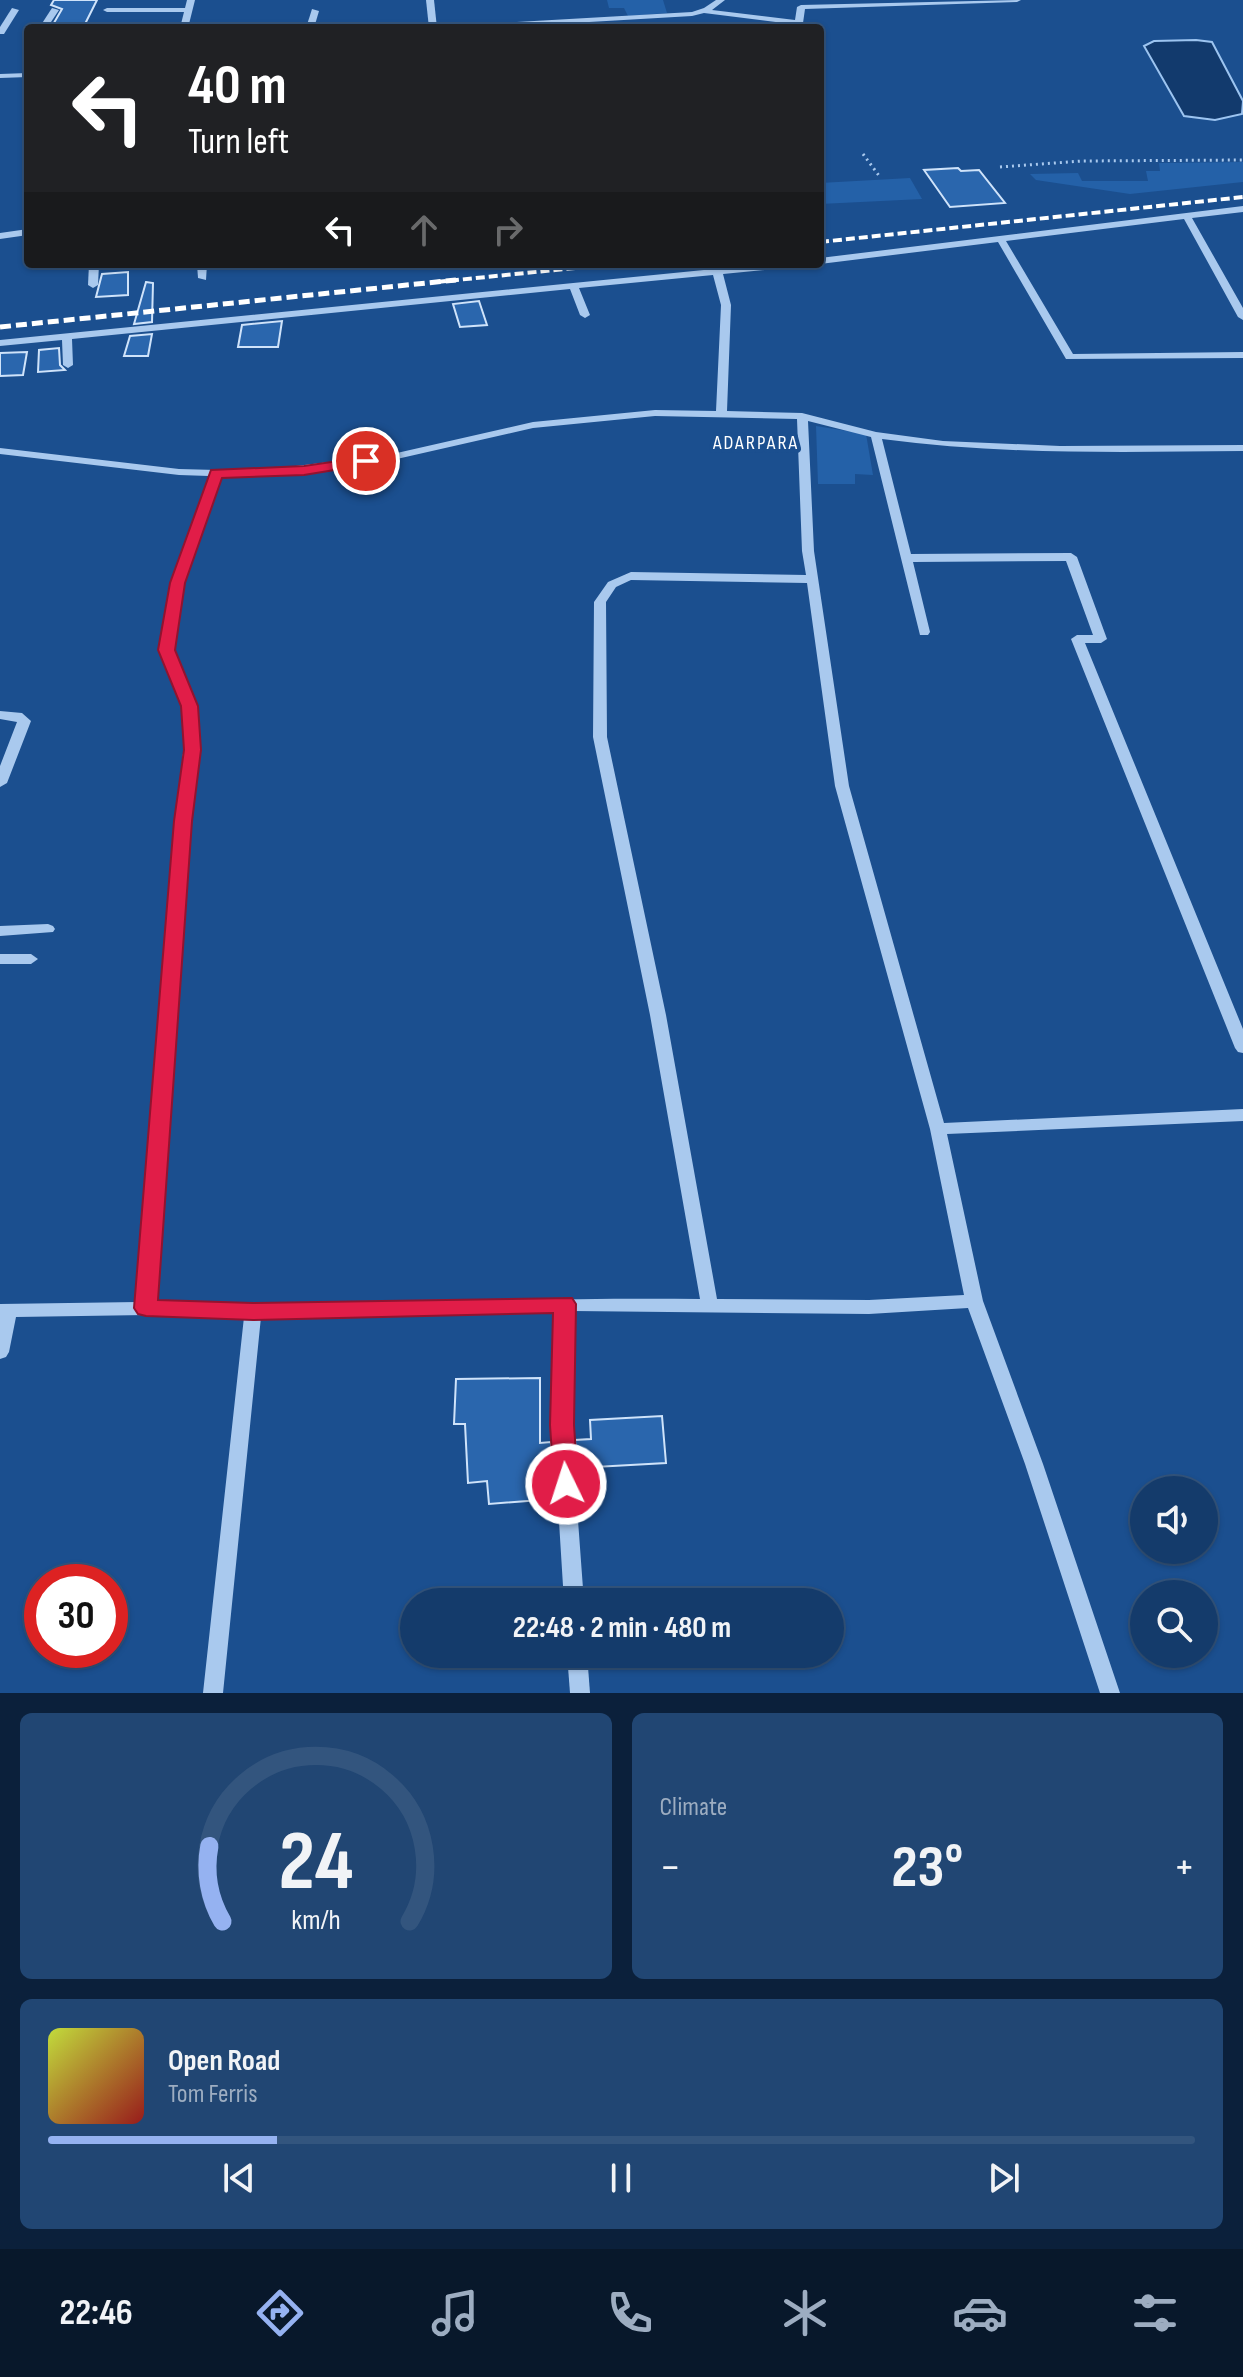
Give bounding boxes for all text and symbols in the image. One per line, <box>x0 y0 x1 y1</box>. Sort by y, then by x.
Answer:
text: 40 m <box>188 53 287 120</box>
icon: left <box>56 56 160 160</box>
text: Turn left <box>188 121 289 164</box>
icon: left <box>318 208 362 252</box>
icon: ahead <box>402 208 446 252</box>
icon: right <box>486 208 530 252</box>
pin <box>332 427 400 495</box>
district label: ADARPARA <box>712 431 799 455</box>
icon: arrive <box>344 439 388 483</box>
position arrow <box>524 1442 608 1526</box>
map controls <box>1130 1476 1218 1668</box>
button: sound <box>1130 1476 1218 1564</box>
speed limit sign: 30 <box>24 1564 128 1668</box>
button: search <box>1130 1580 1218 1668</box>
text: 22:48 · 2 min · 480 m <box>513 1610 731 1646</box>
text: Climate <box>660 1792 727 1823</box>
text: 24 <box>278 1813 353 1913</box>
text: 23° <box>891 1832 963 1904</box>
text: − <box>660 1841 681 1894</box>
text: + <box>1173 1841 1195 1894</box>
text: km/h <box>291 1903 340 1938</box>
text: Open Road <box>168 2043 280 2079</box>
text: Tom Ferris <box>168 2079 258 2110</box>
icon: previous <box>217 2156 261 2200</box>
icon: pause <box>599 2156 643 2200</box>
icon: next <box>982 2156 1026 2200</box>
icon: directions <box>252 2285 308 2341</box>
icon: music <box>427 2285 483 2341</box>
icon: phone <box>602 2285 658 2341</box>
icon: climate <box>777 2285 833 2341</box>
icon: car <box>952 2285 1008 2341</box>
icon: filters <box>1127 2285 1183 2341</box>
text: 22:46 <box>60 2292 133 2335</box>

